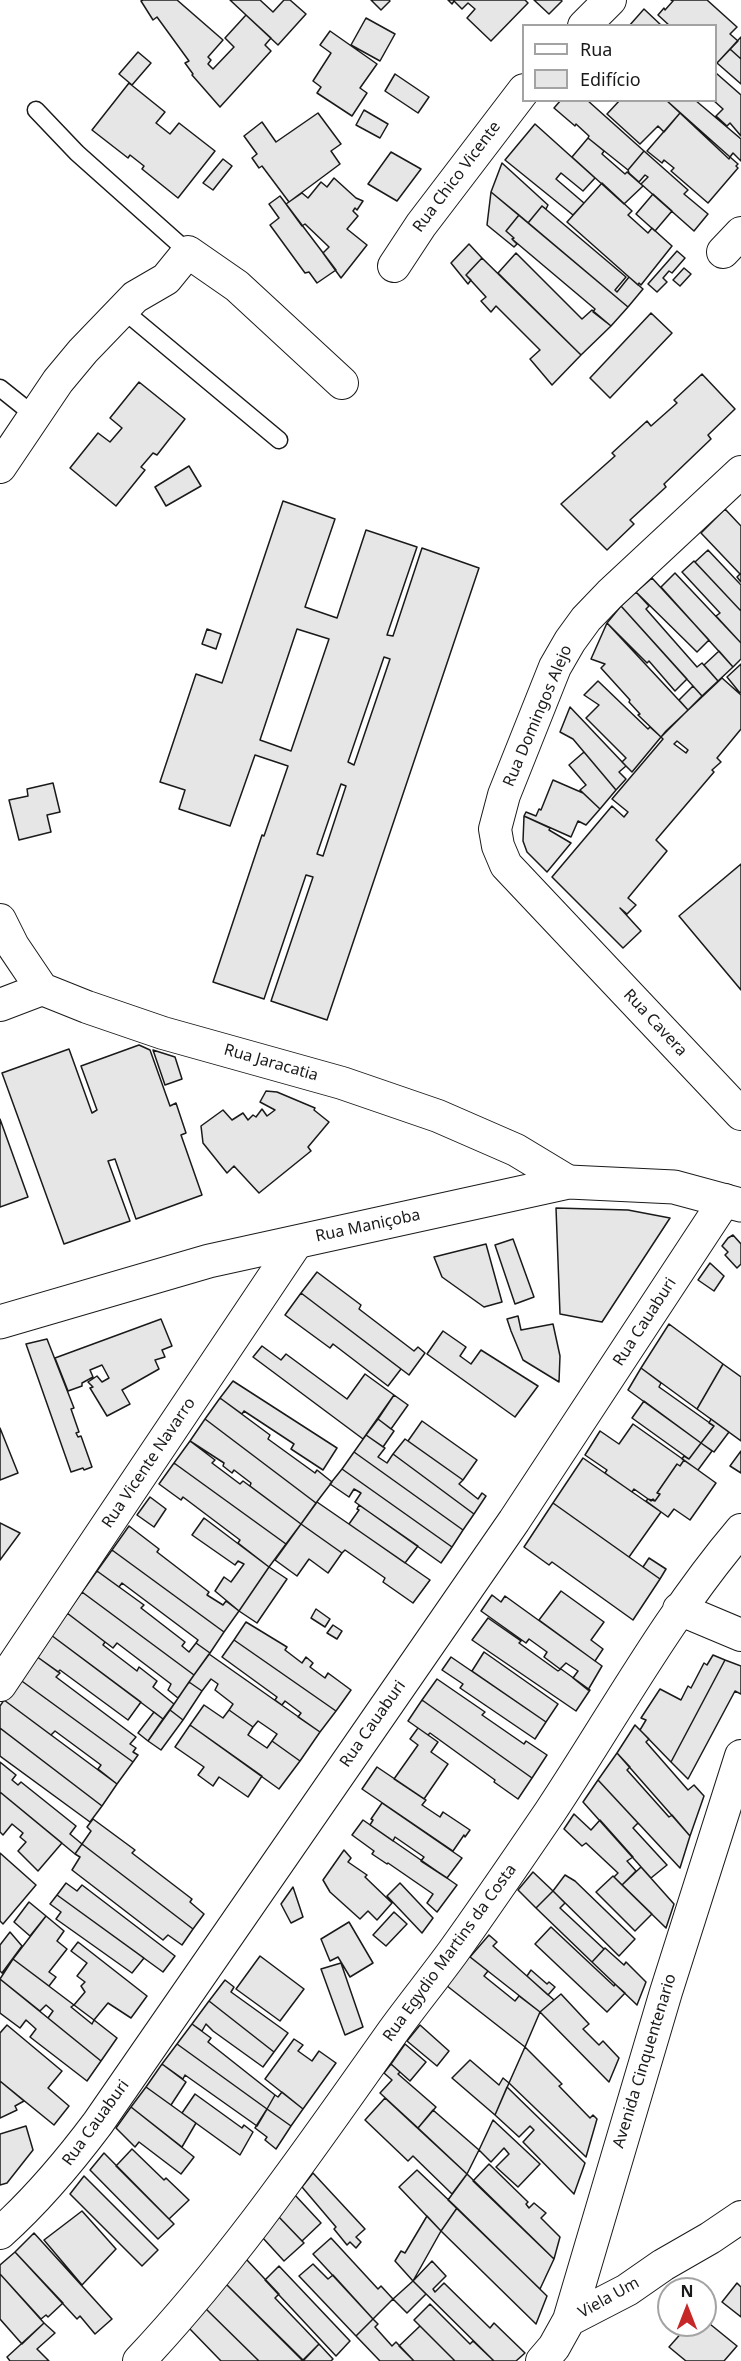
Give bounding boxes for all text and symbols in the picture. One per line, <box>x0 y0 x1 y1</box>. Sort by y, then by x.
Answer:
legend <box>522 24 717 102</box>
text: Rua <box>580 37 612 61</box>
text: Edifício <box>580 67 641 91</box>
street label: Rua Chico Vicente <box>409 118 505 236</box>
street label: Rua Domingos Alejo <box>499 642 577 790</box>
street label: Rua Cavera <box>619 986 691 1060</box>
street label: Rua Jaracatia <box>222 1040 320 1086</box>
street label: Rua Maniçoba <box>314 1206 422 1246</box>
street label: Rua Cauaburi <box>609 1274 681 1370</box>
street label: Rua Vicente Navarro <box>98 1394 200 1532</box>
street label: Rua Cauaburi <box>336 1677 410 1771</box>
street label: Rua Egydio Martins da Costa <box>379 1861 521 2045</box>
street label: Avenida Cinquentenario <box>609 1972 681 2150</box>
street label: Rua Cauaburi <box>58 2076 134 2170</box>
street label: Viela Um <box>575 2273 643 2323</box>
north arrow <box>657 2277 717 2337</box>
text: N <box>680 2280 694 2302</box>

